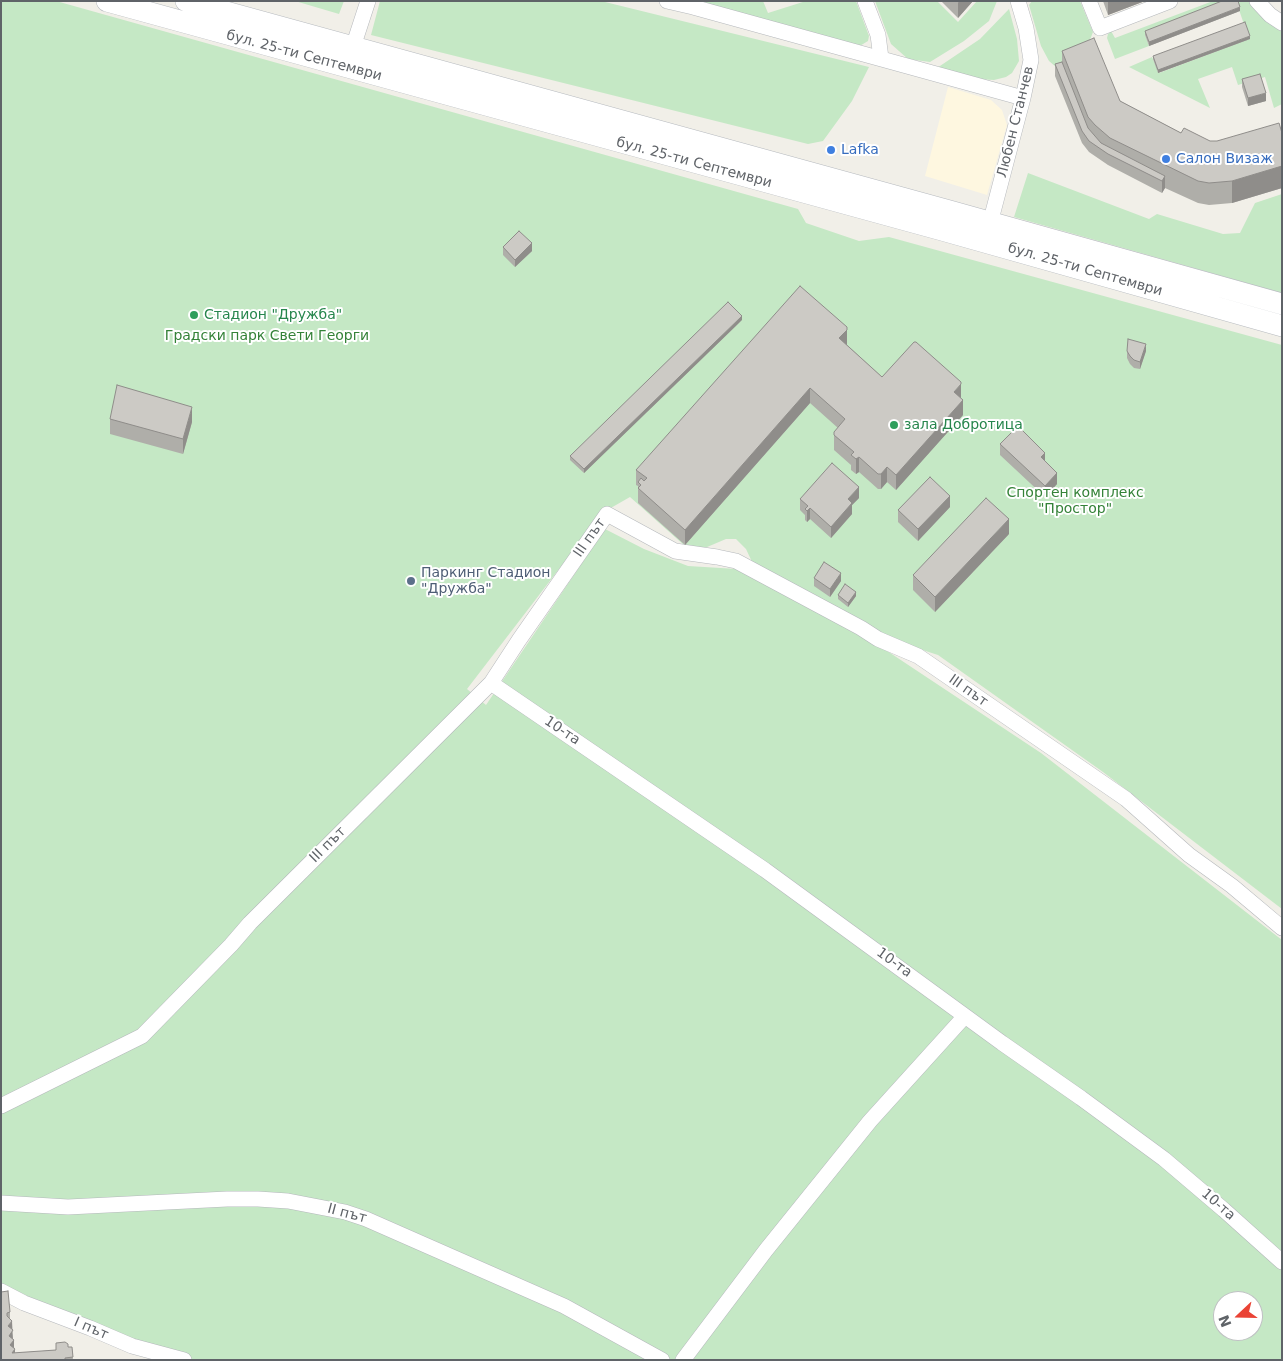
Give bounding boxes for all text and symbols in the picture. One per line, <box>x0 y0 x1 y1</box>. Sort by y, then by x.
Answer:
street label: бул. 25-ти Септември <box>224 27 384 85</box>
street label: Любен Станчев <box>994 65 1038 179</box>
street label: бул. 25-ти Септември <box>614 134 774 192</box>
place label: Lafka <box>841 142 879 158</box>
marker: Lafka <box>825 144 837 156</box>
place label: Салон Визаж <box>1176 151 1273 167</box>
marker: Салон Визаж <box>1160 153 1172 165</box>
street label: бул. 25-ти Септември <box>1006 240 1164 300</box>
place label: Стадион "Дружба" <box>204 307 342 323</box>
marker: Стадион "Дружба" <box>188 309 200 321</box>
park label: Градски парк Свети Георги <box>165 328 369 344</box>
place label: зала Добротица <box>904 417 1023 433</box>
marker: зала Добротица <box>888 419 900 431</box>
park label: Спортен комплекс "Простор" <box>1006 485 1144 518</box>
street label: ІІІ път <box>570 515 610 561</box>
place label: Паркинг Стадион "Дружба" <box>421 565 551 598</box>
marker: Паркинг Стадион "Дружба" <box>405 575 417 587</box>
street label: ІІІ път <box>945 671 991 711</box>
street label: 10-та <box>541 713 583 749</box>
street label: ІІІ път <box>306 823 350 867</box>
street label: 10-та <box>873 945 915 981</box>
street label: 10-та <box>1198 1186 1238 1224</box>
street label: ІІ път <box>326 1201 368 1227</box>
north arrow <box>1213 1291 1263 1341</box>
text: N <box>1215 1313 1234 1329</box>
street label: І път <box>71 1314 111 1344</box>

